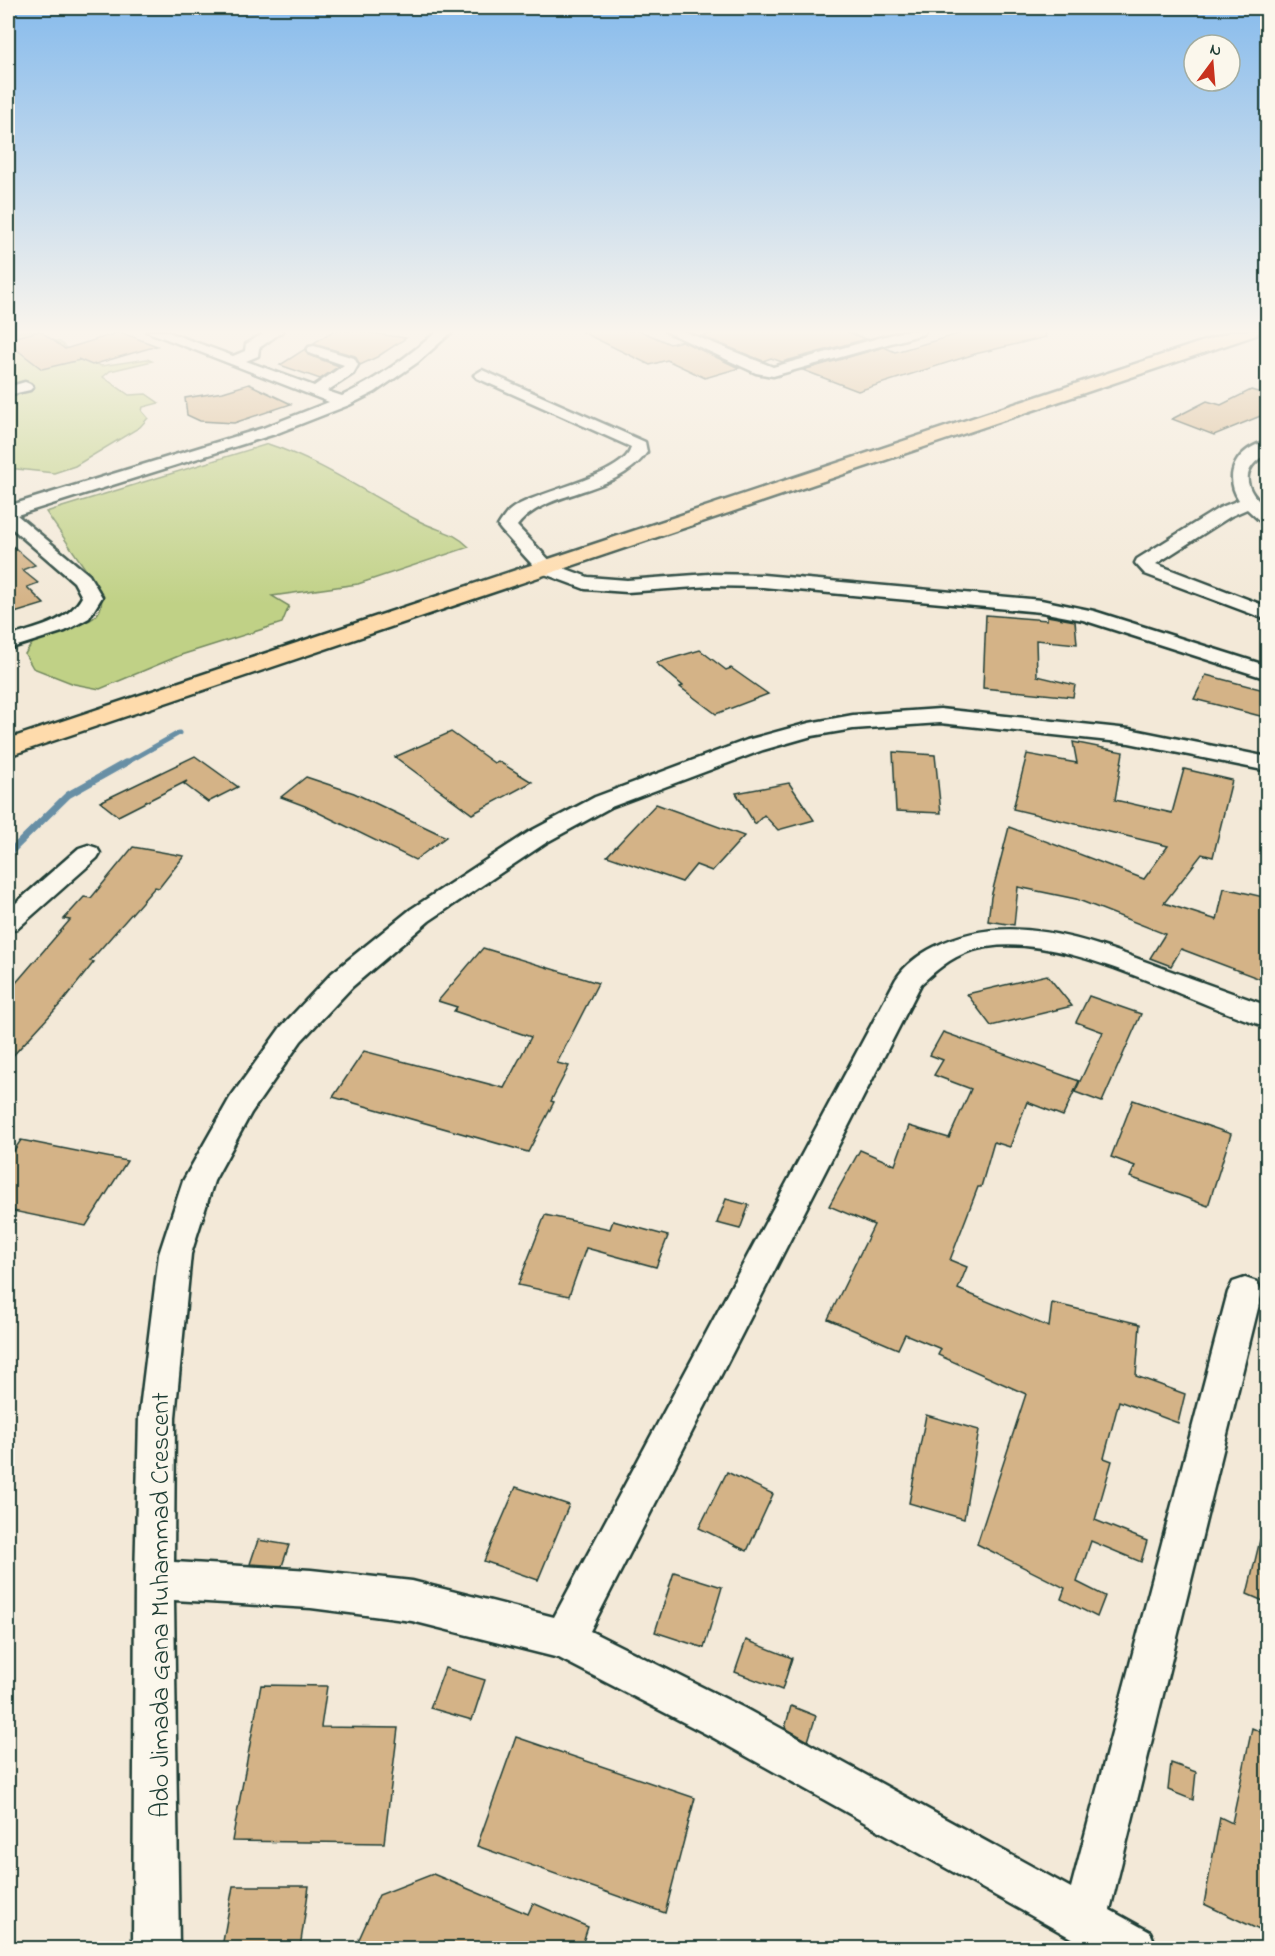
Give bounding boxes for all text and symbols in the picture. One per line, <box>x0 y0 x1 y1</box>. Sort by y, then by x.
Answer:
north arrow <box>1182 33 1242 93</box>
text: N <box>1207 37 1224 64</box>
street label: Ado Jimada Gana Muhammad Crescent <box>143 1392 181 1818</box>

